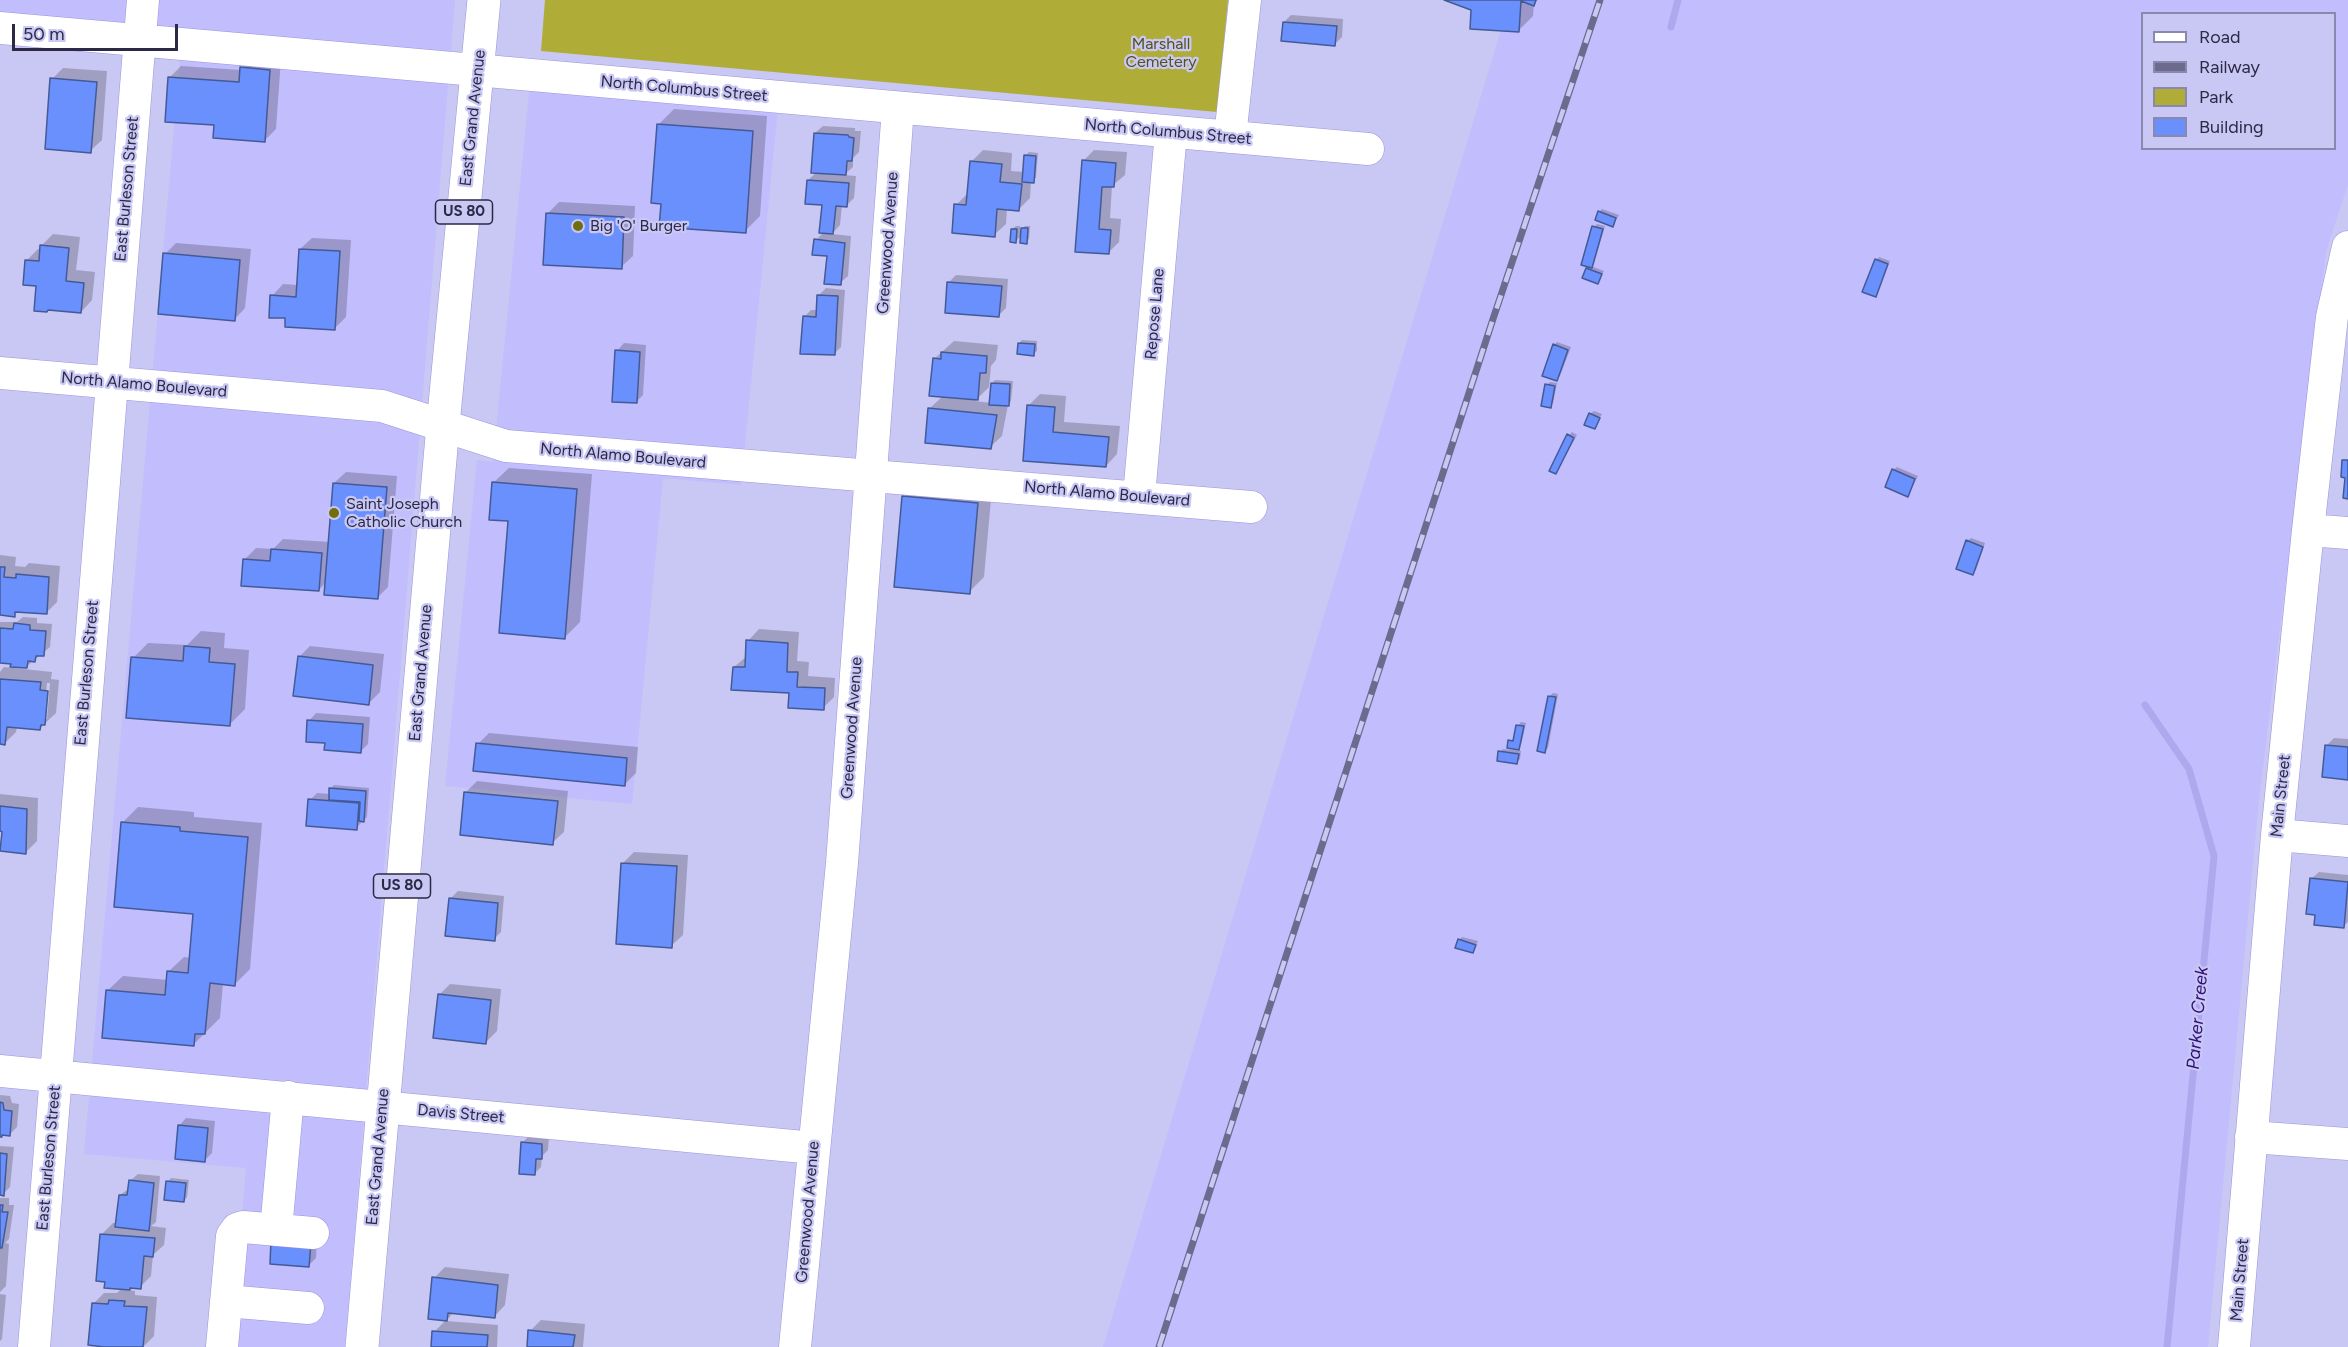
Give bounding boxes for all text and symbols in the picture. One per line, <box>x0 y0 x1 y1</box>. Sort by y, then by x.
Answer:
scale bar <box>15 12 182 50</box>
legend <box>2141 12 2336 150</box>
text: 50 m <box>23 23 65 45</box>
text: Road <box>2199 26 2240 48</box>
park label: Marshall Cemetery <box>1125 34 1197 72</box>
street label: East Grand Avenue <box>456 49 490 187</box>
text: Railway <box>2199 56 2260 78</box>
street label: North Columbus Street <box>600 72 768 106</box>
text: Park <box>2199 86 2233 108</box>
street label: North Columbus Street <box>1084 115 1252 149</box>
street label: East Burleson Street <box>111 116 143 262</box>
text: Building <box>2199 116 2264 138</box>
street label: Greenwood Avenue <box>873 171 903 315</box>
road number: US 80 <box>436 200 492 224</box>
place label: Big 'O' Burger <box>590 216 687 236</box>
marker: Big 'O' Burger <box>571 219 585 233</box>
street label: Repose Lane <box>1141 267 1169 361</box>
street label: North Alamo Boulevard <box>60 368 228 402</box>
street label: North Alamo Boulevard <box>539 439 707 473</box>
street label: North Alamo Boulevard <box>1023 477 1191 511</box>
place label: Saint Joseph Catholic Church <box>346 494 462 532</box>
marker: Saint Joseph Catholic Church <box>327 506 341 520</box>
street label: East Burleson Street <box>71 600 103 746</box>
street label: East Grand Avenue <box>405 604 437 742</box>
street label: Greenwood Avenue <box>837 656 867 800</box>
street label: Main Street <box>2267 754 2295 838</box>
road number: US 80 <box>374 874 430 898</box>
water label: Parker Creek <box>2183 966 2213 1070</box>
street label: East Burleson Street <box>33 1085 65 1231</box>
street label: East Grand Avenue <box>362 1088 394 1226</box>
street label: Davis Street <box>417 1101 505 1127</box>
street label: Greenwood Avenue <box>792 1140 824 1284</box>
street label: Main Street <box>2227 1238 2253 1322</box>

